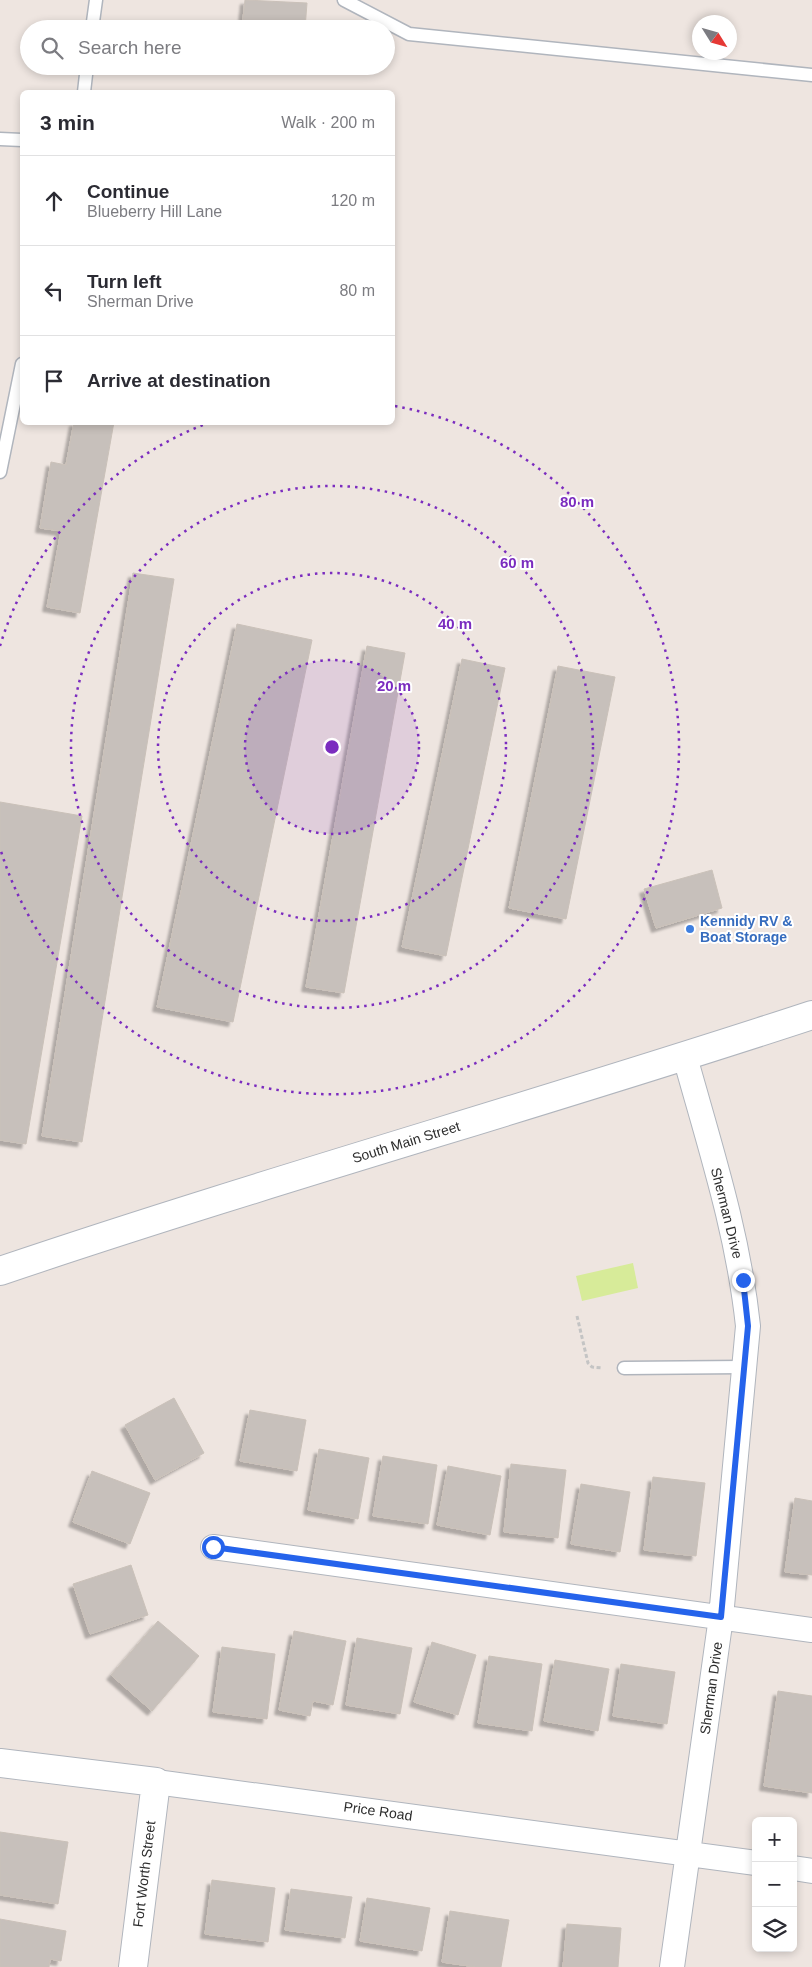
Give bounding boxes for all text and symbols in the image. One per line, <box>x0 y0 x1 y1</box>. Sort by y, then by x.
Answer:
north arrow <box>692 15 737 60</box>
search box <box>20 20 395 75</box>
icon: search <box>38 34 66 62</box>
text: Search here <box>78 37 182 58</box>
text: 3 min <box>40 111 95 134</box>
text: Walk · 200 m <box>281 114 375 131</box>
text: Continue <box>87 181 169 202</box>
icon: ahead <box>40 187 68 215</box>
text: 120 m <box>331 192 375 209</box>
text: Blueberry Hill Lane <box>87 203 222 220</box>
text: Turn left <box>87 271 162 292</box>
icon: left <box>40 277 68 305</box>
text: 80 m <box>339 282 375 299</box>
text: Sherman Drive <box>87 293 194 310</box>
icon: arrive <box>40 367 68 395</box>
text: Arrive at destination <box>87 370 271 391</box>
text: 80 m <box>560 493 594 510</box>
text: 60 m <box>500 554 534 571</box>
text: 40 m <box>438 615 472 632</box>
text: 20 m <box>377 677 411 694</box>
centre of rings <box>323 738 341 756</box>
place label: Kennidy RV & Boat Storage <box>700 913 792 945</box>
marker: Kennidy RV & Boat Storage <box>684 923 696 935</box>
street label: South Main Street <box>350 1118 462 1166</box>
street label: Sherman Drive <box>708 1166 746 1260</box>
route end <box>732 1269 755 1292</box>
route start <box>202 1536 225 1559</box>
street label: Sherman Drive <box>697 1640 725 1735</box>
street label: Price Road <box>343 1798 413 1824</box>
map controls <box>752 1817 797 1952</box>
button: + <box>752 1817 797 1862</box>
street label: Fort Worth Street <box>130 1820 158 1928</box>
button: − <box>752 1862 797 1907</box>
button: layers <box>752 1907 797 1952</box>

